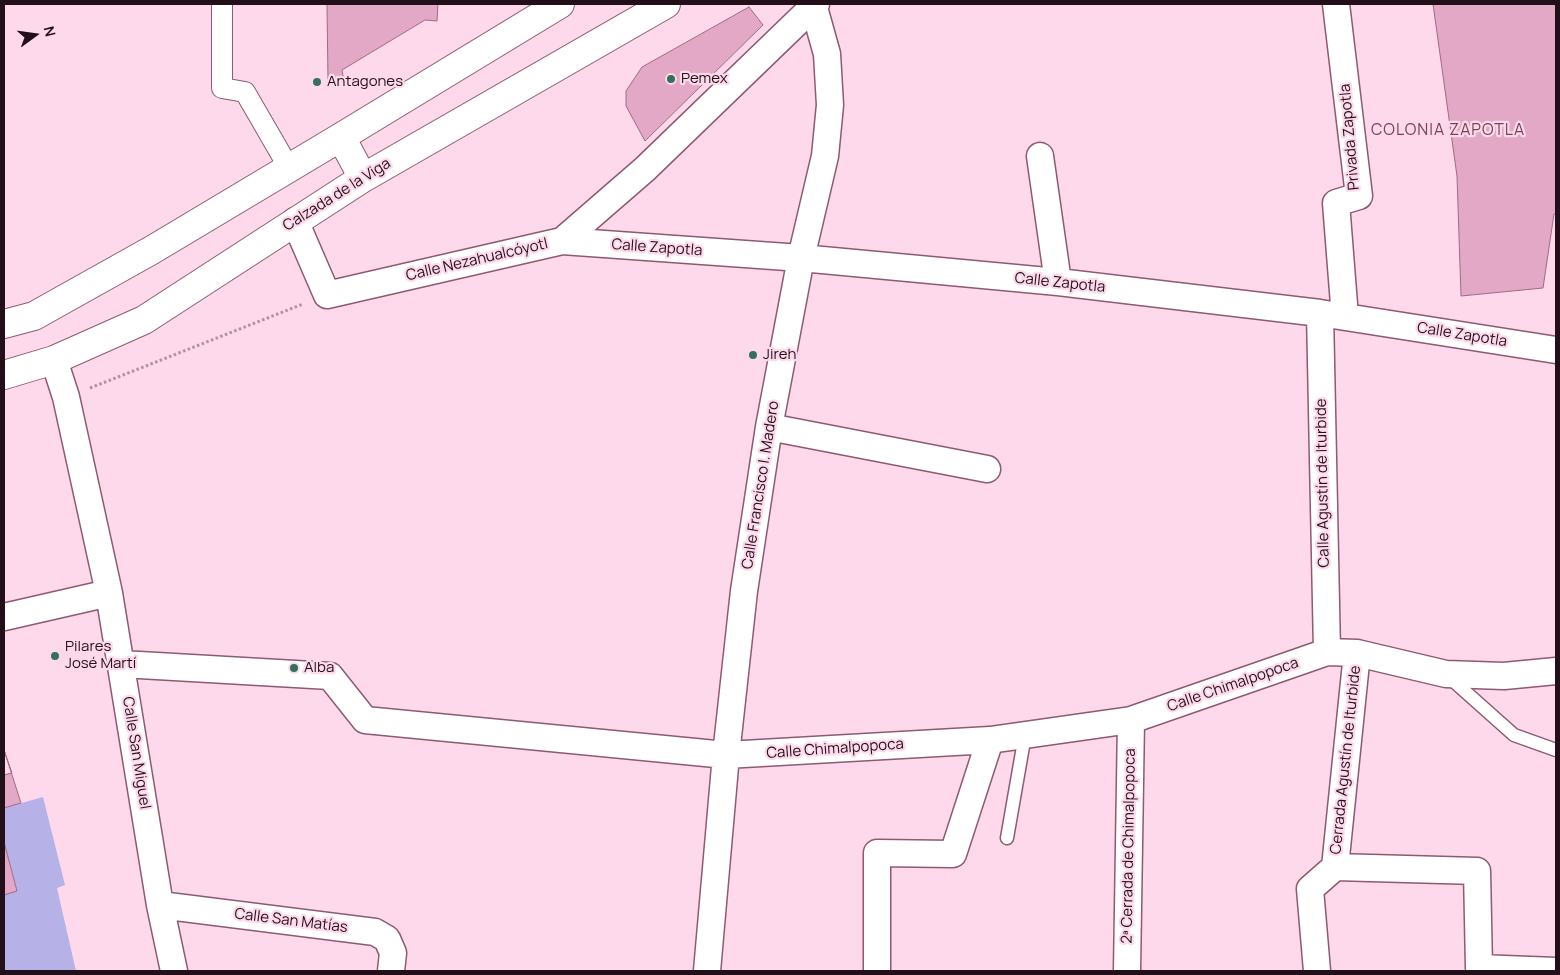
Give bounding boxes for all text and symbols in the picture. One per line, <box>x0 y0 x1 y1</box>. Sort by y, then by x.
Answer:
north arrow <box>10 10 60 60</box>
text: N <box>40 24 60 38</box>
place label: Pemex <box>681 70 728 88</box>
place label: Antagones <box>327 73 403 91</box>
marker: Pemex <box>665 73 677 85</box>
marker: Antagones <box>311 76 323 88</box>
street label: Privada Zapotla <box>1336 83 1364 191</box>
district label: COLONIA ZAPOTLA <box>1369 121 1527 141</box>
street label: Calzada de la Viga <box>280 155 394 235</box>
street label: Calle Nezahualcóyotl <box>404 235 550 285</box>
street label: Calle Zapotla <box>611 236 703 260</box>
street label: Calle Zapotla <box>1014 269 1106 297</box>
street label: Calle Zapotla <box>1416 319 1508 351</box>
place label: Jireh <box>763 346 796 364</box>
marker: Jireh <box>747 349 759 361</box>
street label: Calle Agustín de Iturbide <box>1313 398 1333 568</box>
street label: Calle Francisco I. Madero <box>739 400 783 570</box>
place label: Pilares José Martí <box>65 638 136 673</box>
marker: Pilares José Martí <box>49 650 61 662</box>
street label: Calle Chimalpopoca <box>1165 654 1301 716</box>
place label: Alba <box>304 659 334 677</box>
marker: Alba <box>288 662 300 674</box>
street label: Cerrada Agustín de Iturbide <box>1327 665 1365 855</box>
street label: Calle San Miguel <box>118 696 154 810</box>
street label: Calle Chimalpopoca <box>766 735 904 763</box>
street label: 2ª Cerrada de Chimalpopoca <box>1118 748 1140 944</box>
street label: Calle San Matías <box>233 905 349 937</box>

